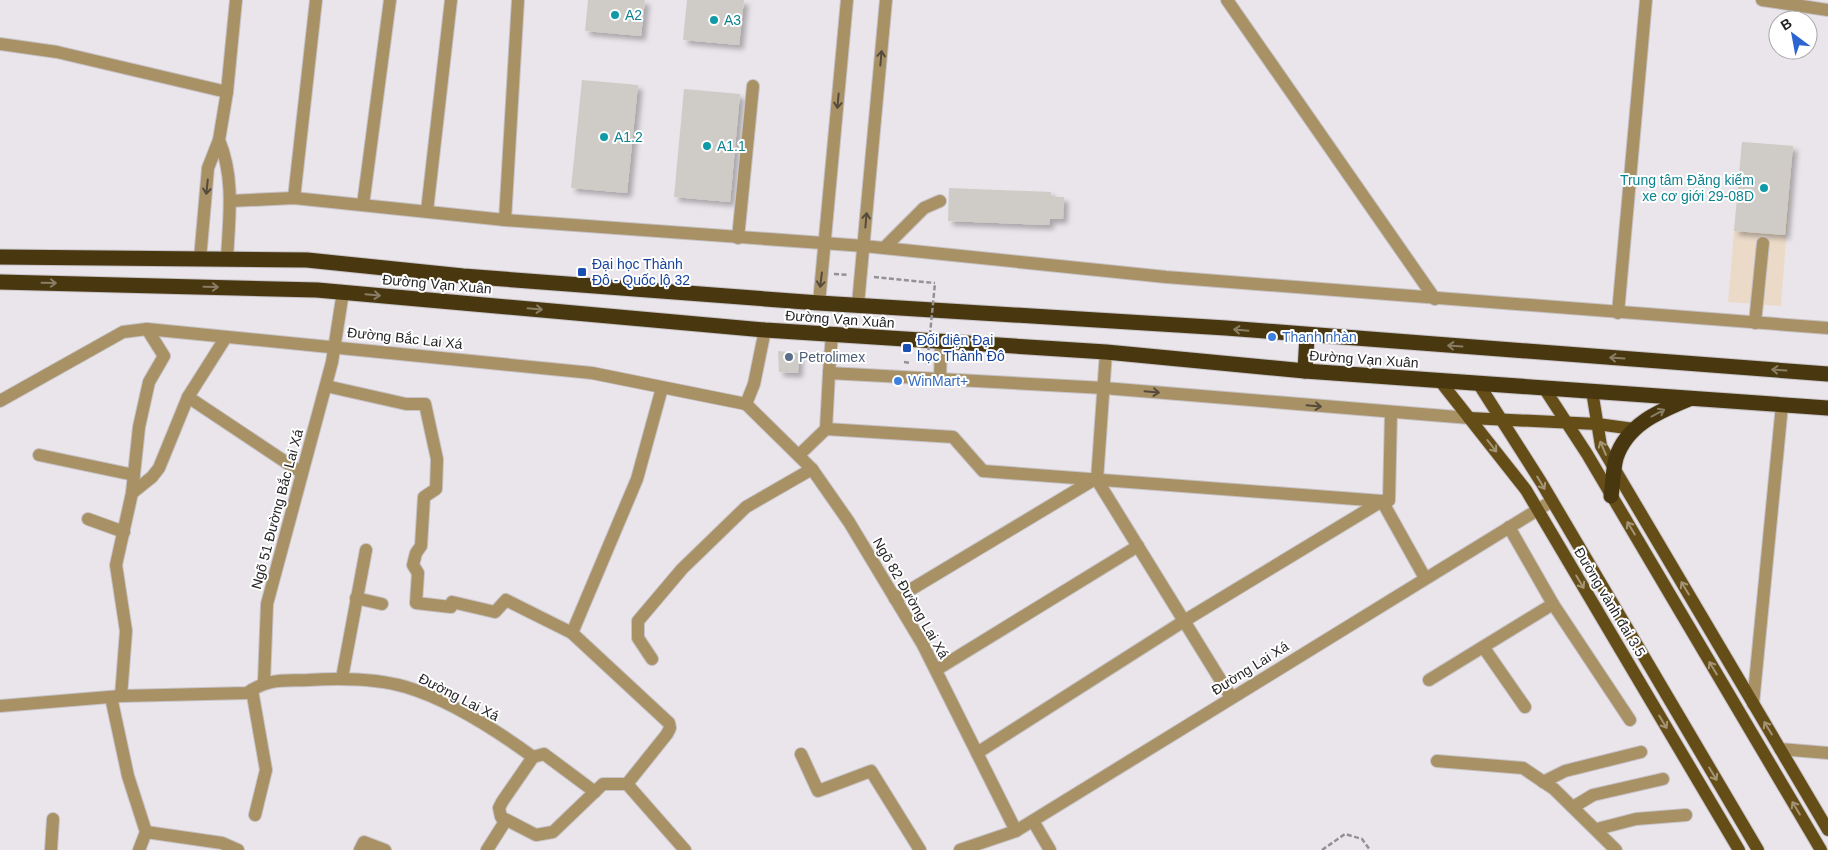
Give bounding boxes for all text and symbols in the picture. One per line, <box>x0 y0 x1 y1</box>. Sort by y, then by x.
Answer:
place label: A2 <box>625 7 642 23</box>
marker: A2 <box>609 9 621 21</box>
north arrow <box>1768 10 1818 60</box>
place label: A3 <box>724 12 741 28</box>
marker: A3 <box>708 14 720 26</box>
text: B <box>1778 15 1795 33</box>
one-way arrow <box>876 51 886 67</box>
one-way arrow <box>833 93 843 109</box>
place label: A1.2 <box>614 129 643 145</box>
marker: A1.2 <box>598 131 610 143</box>
place label: A1.1 <box>717 138 746 154</box>
marker: A1.1 <box>701 140 713 152</box>
place label: Trung tâm Đăng kiểm xe cơ giới 29-08D <box>1620 172 1754 204</box>
one-way arrow <box>202 178 211 194</box>
marker: Trung tâm Đăng kiểm xe cơ giới 29-08D <box>1758 182 1770 194</box>
one-way arrow <box>861 213 871 229</box>
place label: Đại học Thành Đô - Quốc lộ 32 <box>592 256 690 288</box>
marker: Đại học Thành Đô - Quốc lộ 32 <box>576 266 588 278</box>
street label: Đường Vạn Xuân <box>382 271 492 297</box>
one-way arrow <box>816 272 826 288</box>
one-way arrow <box>40 279 56 288</box>
one-way arrow <box>203 283 219 292</box>
one-way arrow <box>365 290 381 299</box>
one-way arrow <box>527 304 543 314</box>
street label: Đường Vạn Xuân <box>785 307 895 331</box>
street label: Đường Bắc Lai Xá <box>347 324 464 352</box>
one-way arrow <box>1233 325 1249 335</box>
place label: Thanh nhàn <box>1282 329 1357 345</box>
marker: Thanh nhàn <box>1266 331 1278 343</box>
place label: Đối diện Đại học Thành Đô <box>917 332 1005 364</box>
one-way arrow <box>1448 341 1464 351</box>
marker: Đối diện Đại học Thành Đô <box>901 342 913 354</box>
street label: Đường Vạn Xuân <box>1309 347 1419 371</box>
place label: Petrolimex <box>799 349 865 365</box>
marker: Petrolimex <box>783 351 795 363</box>
one-way arrow <box>1610 353 1626 363</box>
one-way arrow <box>1772 366 1788 375</box>
place label: WinMart+ <box>908 373 968 389</box>
marker: WinMart+ <box>892 375 904 387</box>
one-way arrow <box>1144 388 1160 397</box>
one-way arrow <box>1306 401 1322 410</box>
one-way arrow <box>1650 408 1665 418</box>
street label: Ngõ 51 Đường Bắc Lai Xá <box>248 427 306 591</box>
one-way arrow <box>1486 440 1497 453</box>
one-way arrow <box>1598 440 1607 455</box>
one-way arrow <box>1537 476 1547 490</box>
one-way arrow <box>1625 522 1635 536</box>
street label: Ngõ 82 Đường Lai Xá <box>870 535 952 661</box>
street label: Đường vành đai 3.5 <box>1571 545 1649 660</box>
one-way arrow <box>1576 575 1586 589</box>
one-way arrow <box>1679 581 1689 595</box>
street label: Đường Lai Xá <box>1209 638 1292 698</box>
one-way arrow <box>1708 662 1718 676</box>
street label: Đường Lai Xá <box>416 670 502 724</box>
one-way arrow <box>1658 715 1668 730</box>
one-way arrow <box>1762 721 1772 735</box>
one-way arrow <box>1709 766 1719 780</box>
one-way arrow <box>1791 802 1801 816</box>

